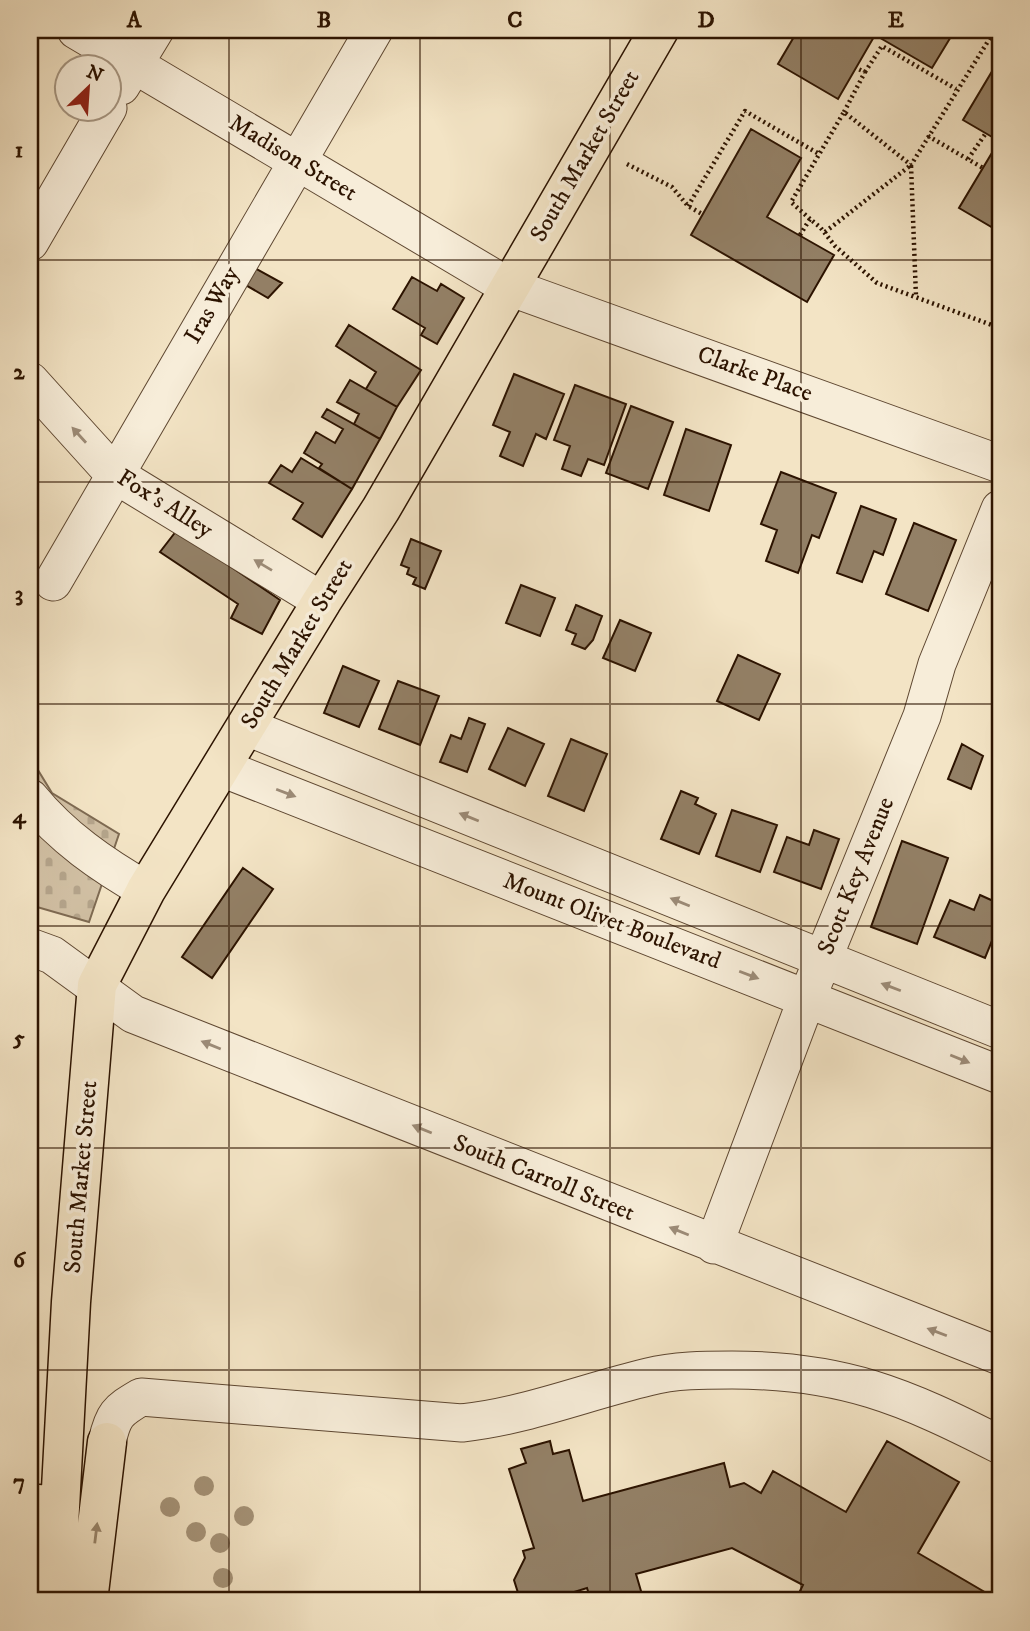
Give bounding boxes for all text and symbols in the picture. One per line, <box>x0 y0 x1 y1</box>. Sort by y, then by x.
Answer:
text: A <box>126 6 143 35</box>
text: B <box>317 6 331 35</box>
text: C <box>507 6 523 35</box>
text: D <box>697 6 715 35</box>
text: E <box>888 6 904 35</box>
north arrow <box>52 52 122 122</box>
text: N <box>83 60 107 88</box>
street label: South Market Street <box>524 64 647 247</box>
street label: Madison Street <box>223 108 363 208</box>
text: 1 <box>15 136 23 165</box>
street label: Iras Way <box>178 261 246 349</box>
street label: Clarke Place <box>693 339 817 409</box>
text: 2 <box>13 358 25 387</box>
one-way arrow <box>71 427 87 444</box>
street label: Fox's Alley <box>112 463 219 545</box>
street label: South Market Street <box>234 553 360 735</box>
one-way arrow <box>254 559 273 572</box>
text: 3 <box>15 580 23 609</box>
one-way arrow <box>276 788 297 799</box>
street label: Scott Key Avenue <box>811 793 901 959</box>
text: 4 <box>12 802 27 831</box>
one-way arrow <box>459 811 479 823</box>
street label: Mount Olivet Boulevard <box>499 866 725 976</box>
one-way arrow <box>670 896 690 908</box>
one-way arrow <box>738 969 759 980</box>
one-way arrow <box>881 981 902 992</box>
text: 5 <box>12 1024 25 1053</box>
one-way arrow <box>200 1039 221 1050</box>
one-way arrow <box>950 1054 971 1065</box>
street label: South Market Street <box>58 1079 104 1275</box>
one-way arrow <box>412 1123 433 1134</box>
street label: South Carroll Street <box>449 1128 639 1228</box>
one-way arrow <box>668 1226 689 1237</box>
text: 6 <box>13 1246 27 1275</box>
one-way arrow <box>926 1326 947 1337</box>
text: 7 <box>13 1468 25 1497</box>
one-way arrow <box>91 1522 102 1544</box>

